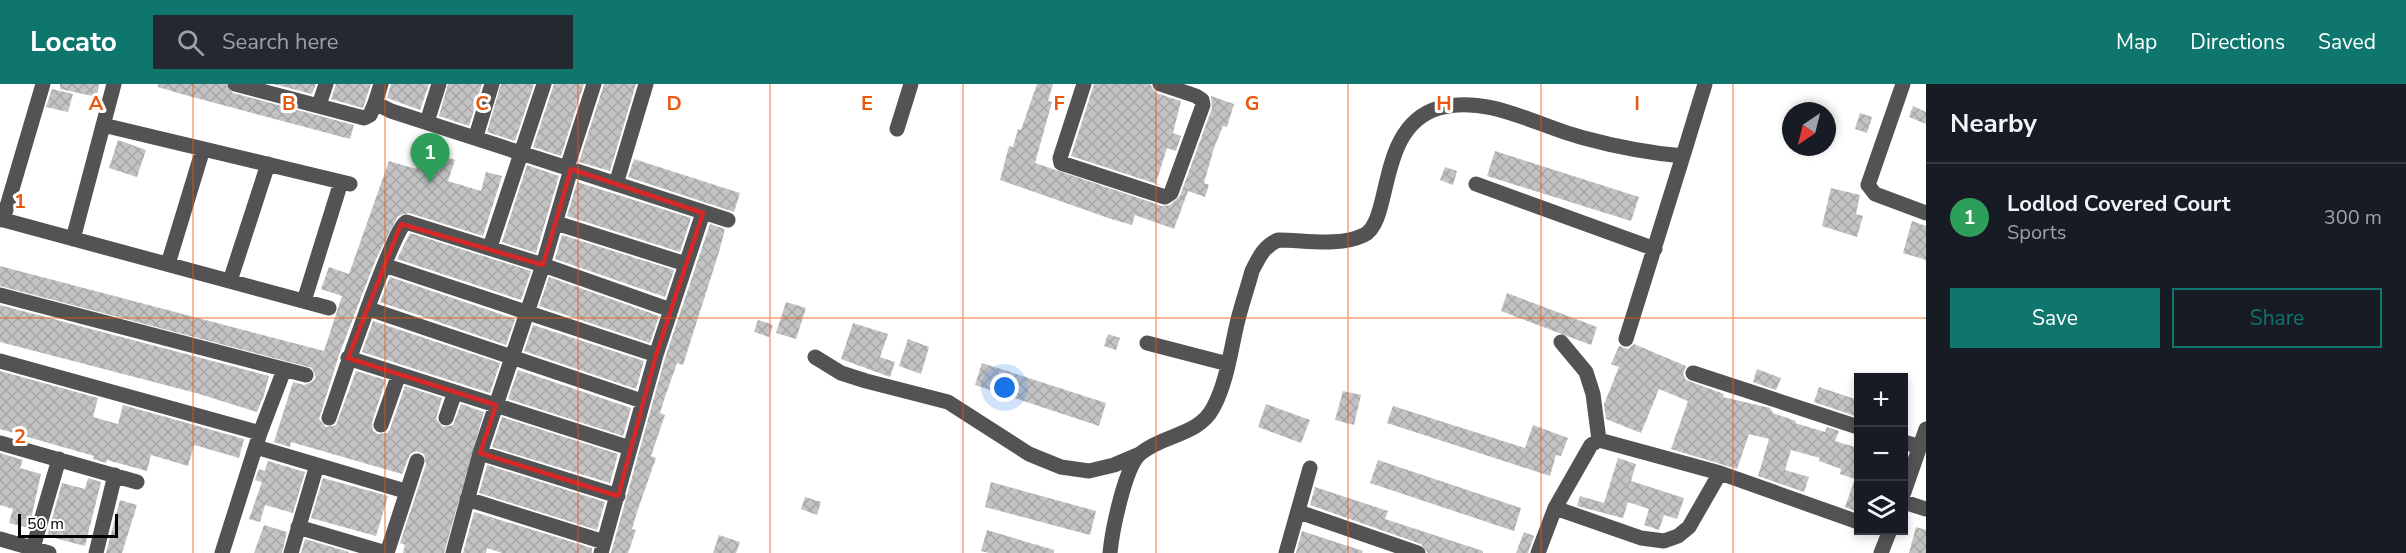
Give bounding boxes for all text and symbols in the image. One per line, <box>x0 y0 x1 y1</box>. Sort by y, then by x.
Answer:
search box <box>153 15 573 69</box>
text: Locato <box>30 23 117 61</box>
icon: search <box>174 26 207 59</box>
text: Search here <box>222 27 339 57</box>
text: Map <box>2116 28 2157 56</box>
text: Directions <box>2190 28 2285 56</box>
text: Saved <box>2318 28 2376 56</box>
text: A <box>89 90 104 117</box>
text: B <box>282 90 296 117</box>
text: C <box>475 90 489 117</box>
text: D <box>666 90 682 117</box>
text: E <box>861 90 873 117</box>
text: F <box>1053 90 1065 117</box>
text: G <box>1245 90 1259 117</box>
text: H <box>1436 90 1452 117</box>
text: I <box>1634 90 1640 117</box>
north arrow <box>1782 102 1836 156</box>
text: Nearby <box>1950 106 2037 141</box>
pin: 1 <box>410 134 450 183</box>
text: 1 <box>14 188 26 215</box>
text: Lodlod Covered Court <box>2007 189 2231 219</box>
text: 1 <box>1964 204 1976 231</box>
text: 300 m <box>2324 204 2382 231</box>
text: Sports <box>2007 219 2066 246</box>
button: Save <box>1950 288 2160 348</box>
button: Share <box>2172 288 2382 348</box>
your location <box>990 373 1019 402</box>
map controls <box>1854 373 1908 535</box>
button: + <box>1854 373 1908 427</box>
text: 2 <box>14 423 26 450</box>
button: − <box>1854 427 1908 481</box>
button: layers <box>1854 481 1908 535</box>
scale bar <box>18 511 118 538</box>
text: 50 m <box>27 513 64 535</box>

